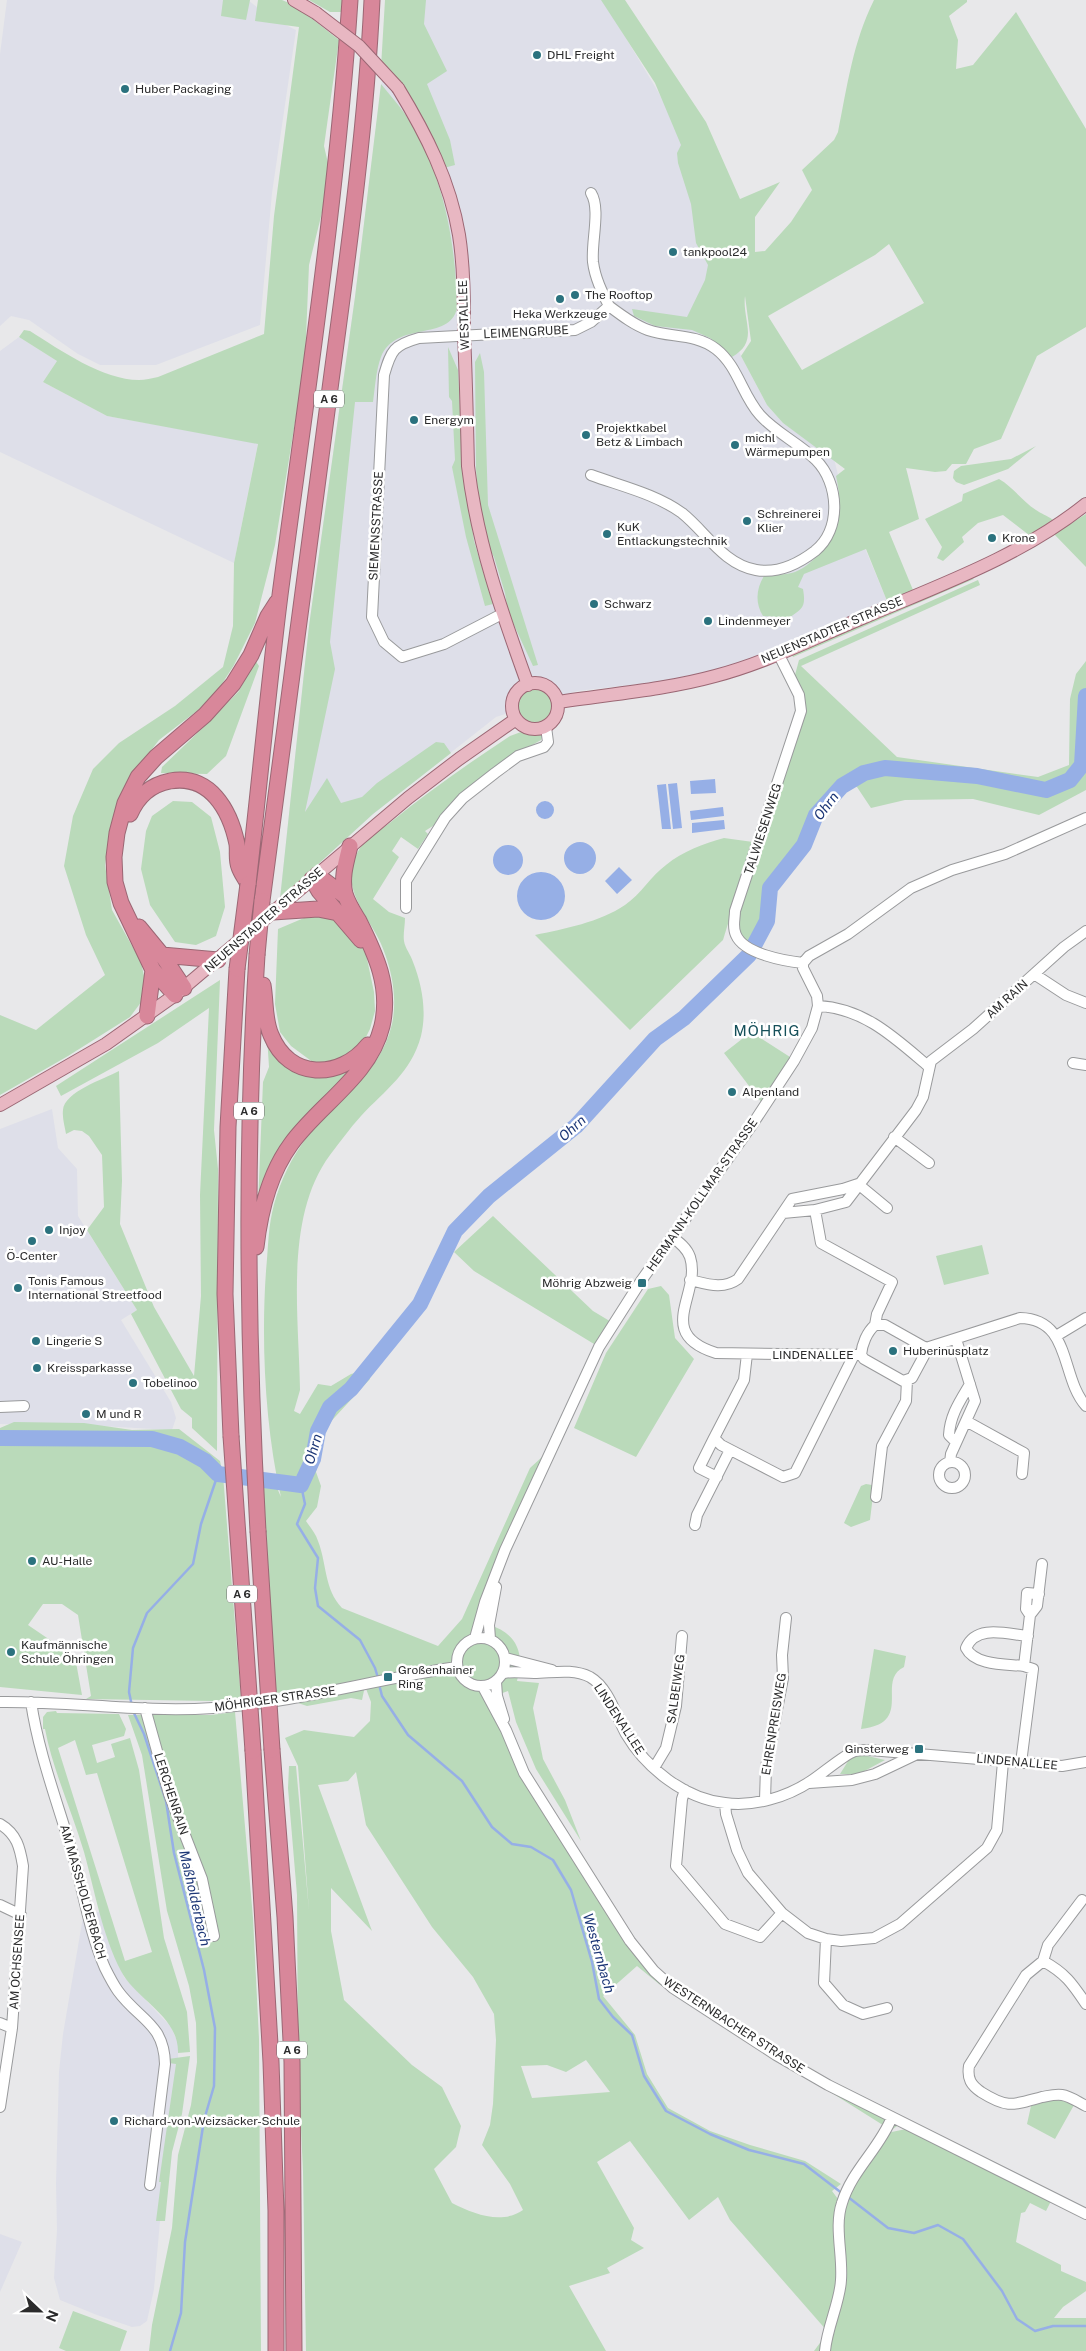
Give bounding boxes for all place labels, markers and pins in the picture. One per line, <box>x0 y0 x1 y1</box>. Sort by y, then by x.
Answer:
place label: DHL Freight <box>547 48 615 62</box>
marker: DHL Freight <box>531 49 543 61</box>
place label: Huber Packaging <box>135 82 232 96</box>
marker: Huber Packaging <box>119 83 131 95</box>
place label: tankpool24 <box>683 245 747 259</box>
marker: tankpool24 <box>667 246 679 258</box>
place label: The Rooftop <box>585 288 653 302</box>
marker: The Rooftop <box>569 289 581 301</box>
marker: Heka Werkzeuge <box>554 293 566 305</box>
place label: Heka Werkzeuge <box>513 307 607 321</box>
place label: Energym <box>424 413 474 427</box>
marker: Energym <box>408 414 420 426</box>
place label: Projektkabel Betz & Limbach <box>596 421 683 449</box>
marker: Projektkabel Betz & Limbach <box>580 429 592 441</box>
place label: michl Wärmepumpen <box>745 431 830 459</box>
marker: michl Wärmepumpen <box>729 439 741 451</box>
place label: Schreinerei Klier <box>757 507 821 535</box>
marker: Schreinerei Klier <box>741 515 753 527</box>
place label: KuK Entlackungstechnik <box>617 520 728 548</box>
marker: KuK Entlackungstechnik <box>601 528 613 540</box>
place label: Krone <box>1002 531 1035 545</box>
marker: Krone <box>986 532 998 544</box>
place label: Schwarz <box>604 597 652 611</box>
marker: Schwarz <box>588 598 600 610</box>
place label: Lindenmeyer <box>718 614 791 628</box>
marker: Lindenmeyer <box>702 615 714 627</box>
place label: Alpenland <box>742 1085 799 1099</box>
marker: Alpenland <box>726 1086 738 1098</box>
place label: Injoy <box>59 1223 86 1237</box>
marker: Injoy <box>43 1224 55 1236</box>
marker: Ö-Center <box>26 1235 38 1247</box>
place label: Ö-Center <box>6 1249 58 1263</box>
place label: Tonis Famous International Streetfood <box>28 1274 162 1302</box>
place label: Möhrig Abzweig <box>542 1276 632 1290</box>
marker: Möhrig Abzweig <box>636 1277 648 1289</box>
marker: Tonis Famous International Streetfood <box>12 1282 24 1294</box>
place label: Lingerie S <box>46 1334 102 1348</box>
marker: Lingerie S <box>30 1335 42 1347</box>
place label: Huberinusplatz <box>903 1344 989 1358</box>
marker: Huberinusplatz <box>887 1345 899 1357</box>
place label: Kreissparkasse <box>47 1361 132 1375</box>
marker: Kreissparkasse <box>31 1362 43 1374</box>
place label: Tobelinoo <box>143 1376 197 1390</box>
marker: Tobelinoo <box>127 1377 139 1389</box>
place label: M und R <box>96 1407 142 1421</box>
marker: M und R <box>80 1408 92 1420</box>
place label: AU-Halle <box>42 1554 93 1568</box>
marker: AU-Halle <box>26 1555 38 1567</box>
place label: Kaufmännische Schule Öhringen <box>21 1638 114 1666</box>
marker: Kaufmännische Schule Öhringen <box>5 1646 17 1658</box>
place label: Großenhainer Ring <box>398 1663 474 1691</box>
marker: Großenhainer Ring <box>382 1671 394 1683</box>
place label: Ginsterweg <box>845 1742 909 1756</box>
marker: Ginsterweg <box>913 1743 925 1755</box>
place label: Richard-von-Weizsäcker-Schule <box>124 2114 300 2128</box>
marker: Richard-von-Weizsäcker-Schule <box>108 2115 120 2127</box>

